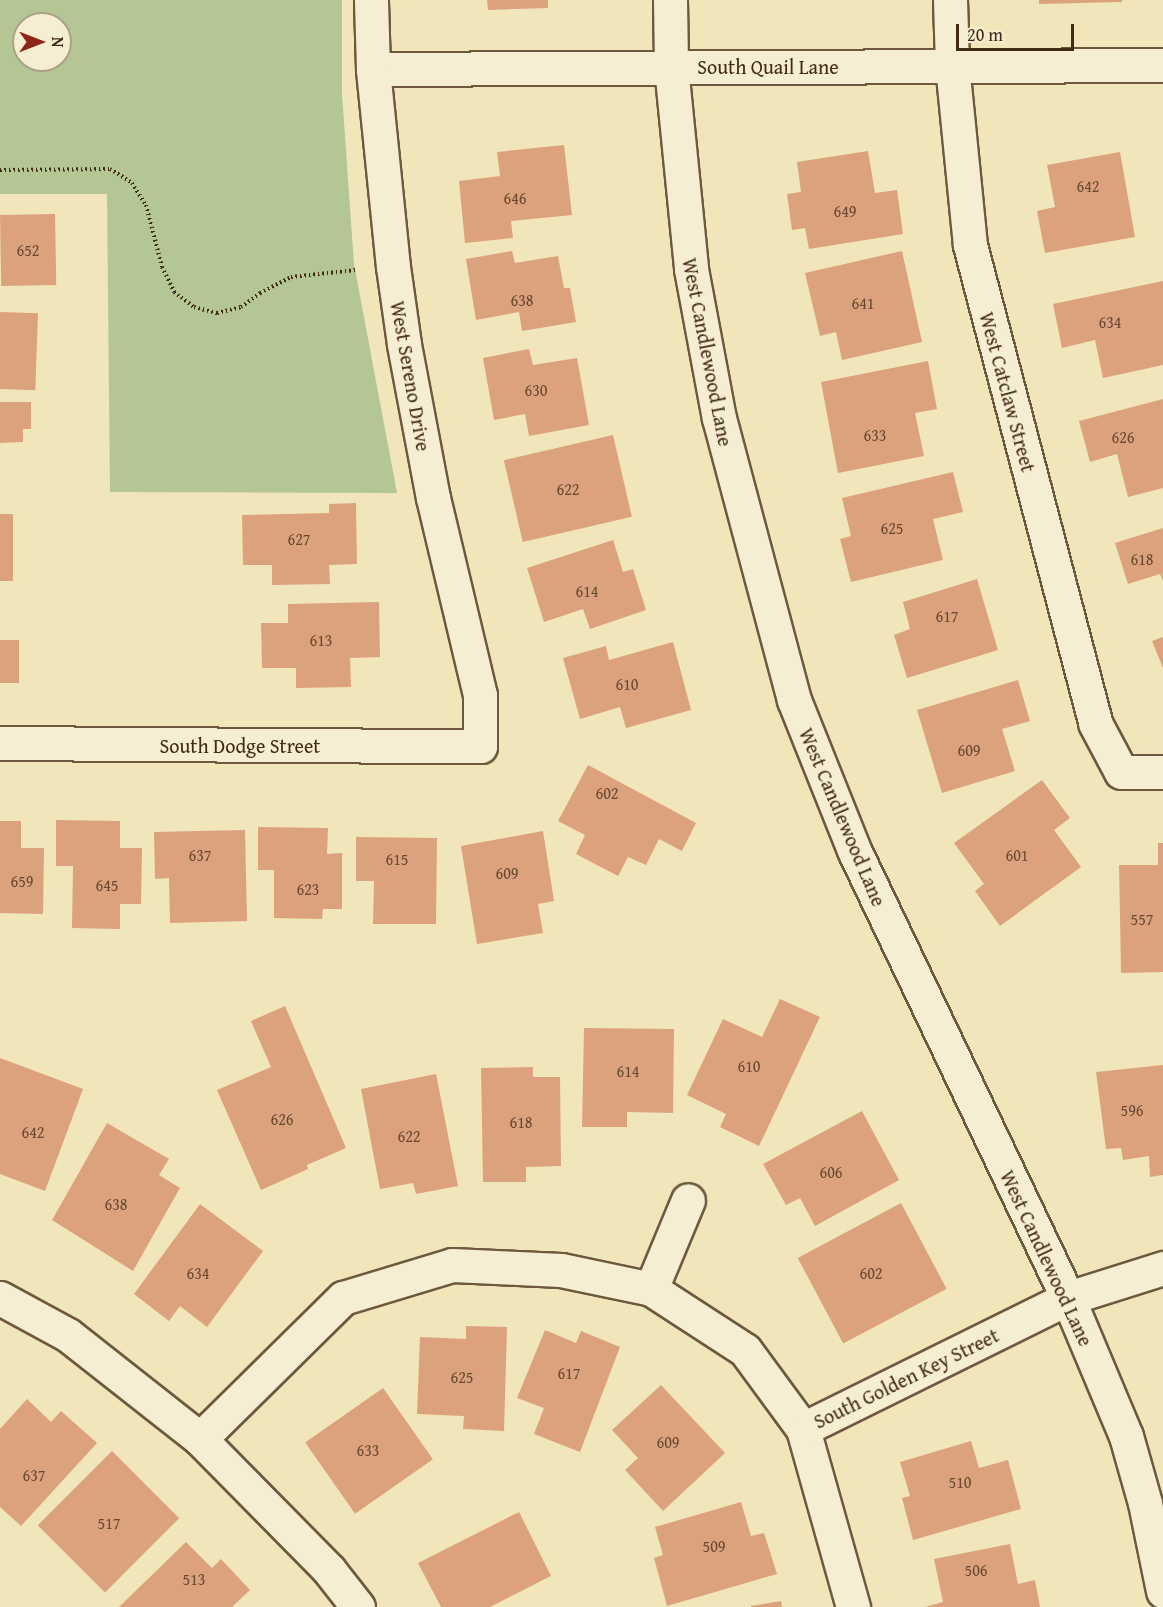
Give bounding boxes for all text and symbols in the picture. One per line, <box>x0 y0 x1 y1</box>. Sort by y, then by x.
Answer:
north arrow <box>12 12 72 72</box>
scale bar <box>959 12 1078 50</box>
text: 20 m <box>967 21 1003 48</box>
text: N <box>46 37 70 47</box>
street label: South Quail Lane <box>697 54 839 78</box>
house number: 642 <box>1076 176 1100 196</box>
house number: 646 <box>503 188 527 208</box>
house number: 649 <box>833 201 857 221</box>
house number: 652 <box>16 240 40 260</box>
street label: West Candlewood Lane <box>678 256 738 448</box>
house number: 638 <box>510 290 534 310</box>
house number: 641 <box>851 293 875 313</box>
street label: West Sereno Drive <box>386 299 436 453</box>
street label: West Catclaw Street <box>975 309 1041 475</box>
house number: 634 <box>1098 312 1122 332</box>
house number: 630 <box>524 380 548 400</box>
house number: 633 <box>863 425 887 445</box>
house number: 626 <box>1111 427 1135 447</box>
house number: 622 <box>556 479 580 499</box>
house number: 625 <box>880 518 904 538</box>
house number: 627 <box>287 529 311 549</box>
house number: 618 <box>1130 549 1154 569</box>
house number: 614 <box>575 581 599 601</box>
house number: 617 <box>935 606 959 626</box>
house number: 613 <box>309 630 333 650</box>
house number: 610 <box>615 674 639 694</box>
street label: West Candlewood Lane <box>795 724 891 910</box>
street label: South Dodge Street <box>160 733 320 757</box>
house number: 609 <box>957 740 981 760</box>
house number: 602 <box>595 783 619 803</box>
house number: 637 <box>188 845 212 865</box>
house number: 601 <box>1005 845 1029 865</box>
house number: 615 <box>385 849 409 869</box>
house number: 609 <box>495 863 519 883</box>
house number: 659 <box>10 871 34 891</box>
house number: 645 <box>95 875 119 895</box>
house number: 623 <box>296 879 320 899</box>
house number: 557 <box>1130 909 1154 929</box>
house number: 610 <box>737 1056 761 1076</box>
house number: 614 <box>616 1061 640 1081</box>
house number: 596 <box>1120 1100 1144 1120</box>
house number: 626 <box>270 1109 294 1129</box>
house number: 618 <box>509 1112 533 1132</box>
house number: 642 <box>21 1122 45 1142</box>
house number: 622 <box>397 1126 421 1146</box>
house number: 606 <box>819 1162 843 1182</box>
street label: West Candlewood Lane <box>996 1166 1098 1350</box>
house number: 638 <box>104 1194 128 1214</box>
house number: 634 <box>186 1263 210 1283</box>
house number: 602 <box>859 1263 883 1283</box>
street label: South Golden Key Street <box>810 1323 1002 1433</box>
house number: 617 <box>557 1363 581 1383</box>
house number: 625 <box>450 1367 474 1387</box>
house number: 609 <box>656 1432 680 1452</box>
house number: 633 <box>356 1440 380 1460</box>
house number: 637 <box>22 1465 46 1485</box>
house number: 510 <box>948 1472 972 1492</box>
house number: 517 <box>97 1513 121 1533</box>
house number: 509 <box>702 1536 726 1556</box>
house number: 506 <box>964 1560 988 1580</box>
house number: 513 <box>182 1569 206 1589</box>

